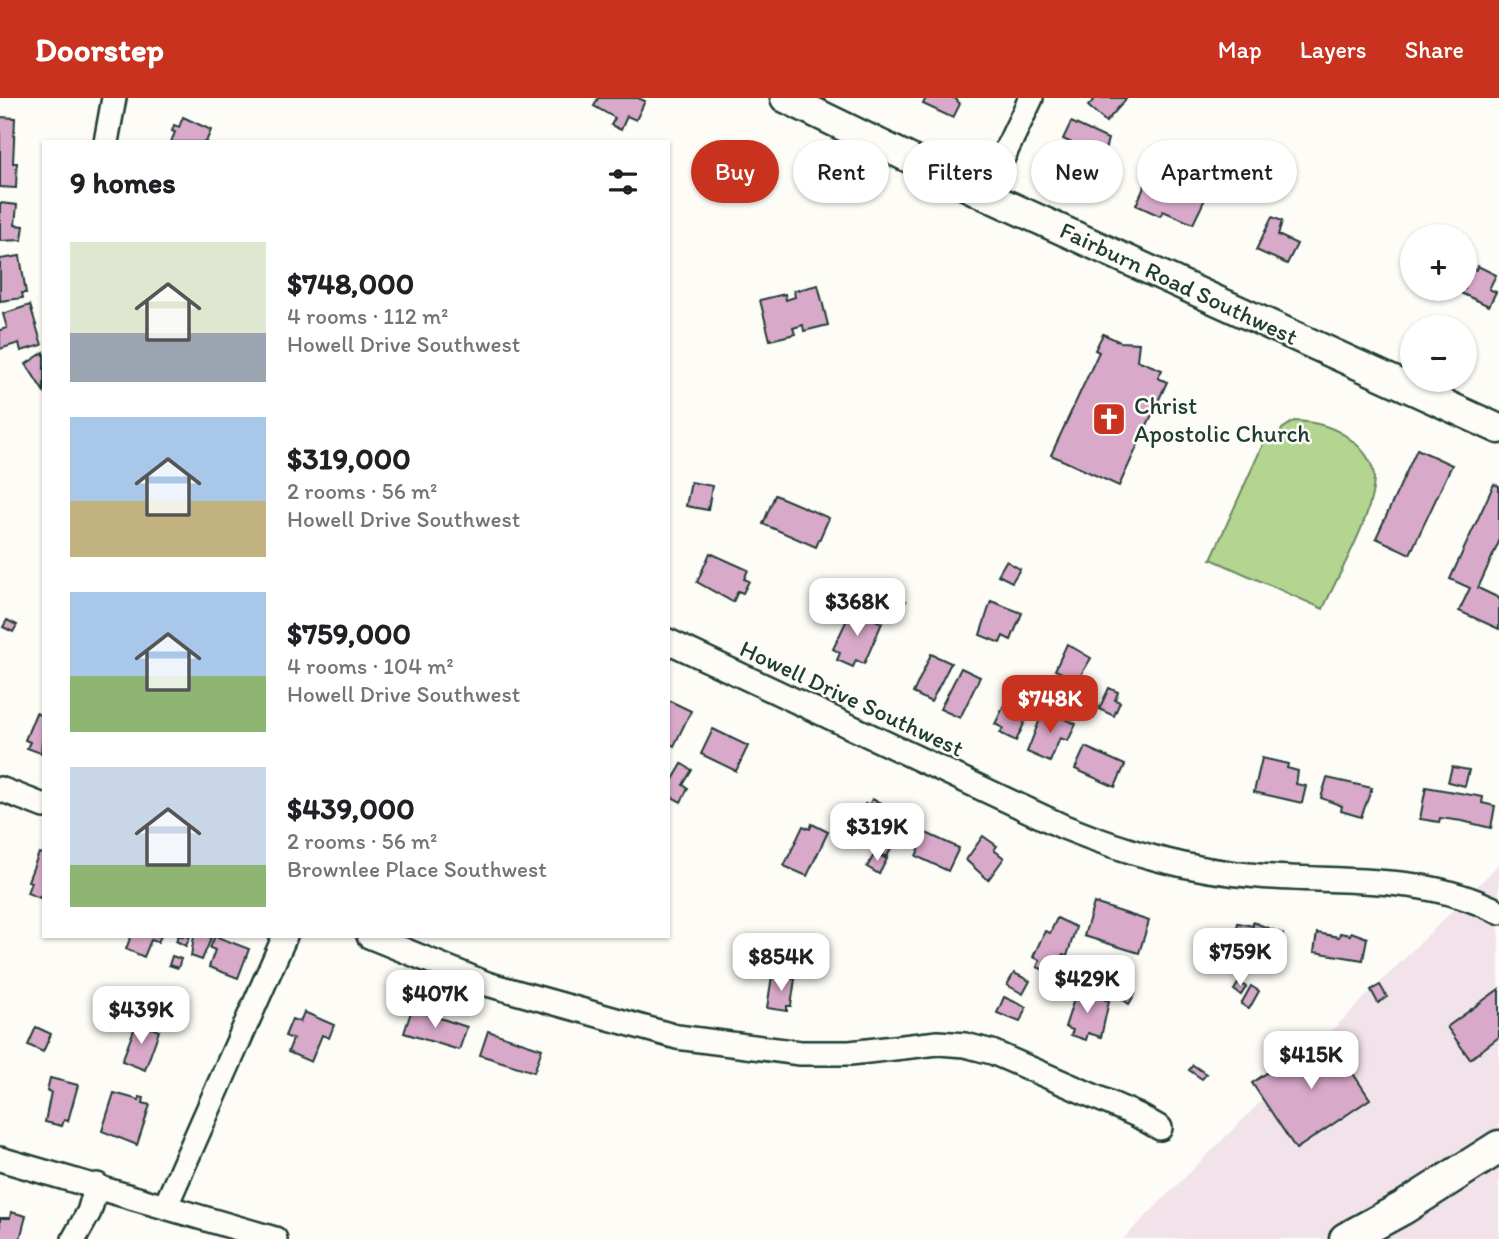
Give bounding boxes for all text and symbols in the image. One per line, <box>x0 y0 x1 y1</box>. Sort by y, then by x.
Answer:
text: Doorstep <box>35 30 164 69</box>
text: Map <box>1218 35 1262 64</box>
text: Layers <box>1300 35 1367 64</box>
text: Share <box>1405 35 1464 64</box>
chip: Buy <box>691 140 779 203</box>
chip: Rent <box>793 140 889 203</box>
chip: Filters <box>903 140 1017 203</box>
chip: New <box>1031 140 1123 203</box>
chip: Apartment <box>1137 140 1297 203</box>
icon: filters <box>604 163 642 201</box>
text: 9 homes <box>70 164 176 201</box>
street label: Fairburn Road Southwest <box>1055 215 1303 351</box>
map controls <box>1400 224 1477 392</box>
button: + <box>1400 224 1477 301</box>
text: $748,000 <box>287 265 414 302</box>
icon: home <box>126 270 210 354</box>
text: 4 rooms · 112 m² <box>287 302 448 330</box>
button: − <box>1400 315 1477 392</box>
text: Howell Drive Southwest <box>287 330 521 358</box>
place label: Christ Apostolic Church <box>1134 391 1310 448</box>
church icon: Christ Apostolic Church <box>1090 400 1128 438</box>
text: $319,000 <box>287 440 411 477</box>
icon: home <box>126 445 210 529</box>
text: 2 rooms · 56 m² <box>287 477 438 505</box>
text: Howell Drive Southwest <box>287 505 521 533</box>
pin: $368K <box>808 578 906 638</box>
text: $368K <box>825 587 889 615</box>
text: $759,000 <box>287 615 411 652</box>
icon: home <box>126 620 210 704</box>
street label: Howell Drive Southwest <box>735 633 969 763</box>
text: 4 rooms · 104 m² <box>287 652 454 680</box>
pin: $748K <box>1001 676 1099 735</box>
text: Howell Drive Southwest <box>287 680 521 708</box>
text: $748K <box>1018 684 1082 712</box>
text: $439,000 <box>287 790 415 827</box>
icon: home <box>126 795 210 879</box>
pin: $319K <box>828 804 926 863</box>
text: $319K <box>846 812 908 840</box>
text: 2 rooms · 56 m² <box>287 827 438 855</box>
text: Brownlee Place Southwest <box>287 855 547 883</box>
pin: $759K <box>1191 928 1289 988</box>
pin: $854K <box>732 934 830 993</box>
text: $759K <box>1209 937 1271 965</box>
text: $854K <box>749 942 813 970</box>
pin: $429K <box>1038 956 1136 1015</box>
text: $429K <box>1055 964 1119 992</box>
pin: $407K <box>386 970 484 1030</box>
text: $407K <box>402 979 468 1007</box>
pin: $439K <box>92 986 190 1046</box>
text: $439K <box>109 995 173 1023</box>
pin: $415K <box>1262 1032 1360 1091</box>
text: $415K <box>1280 1040 1342 1068</box>

